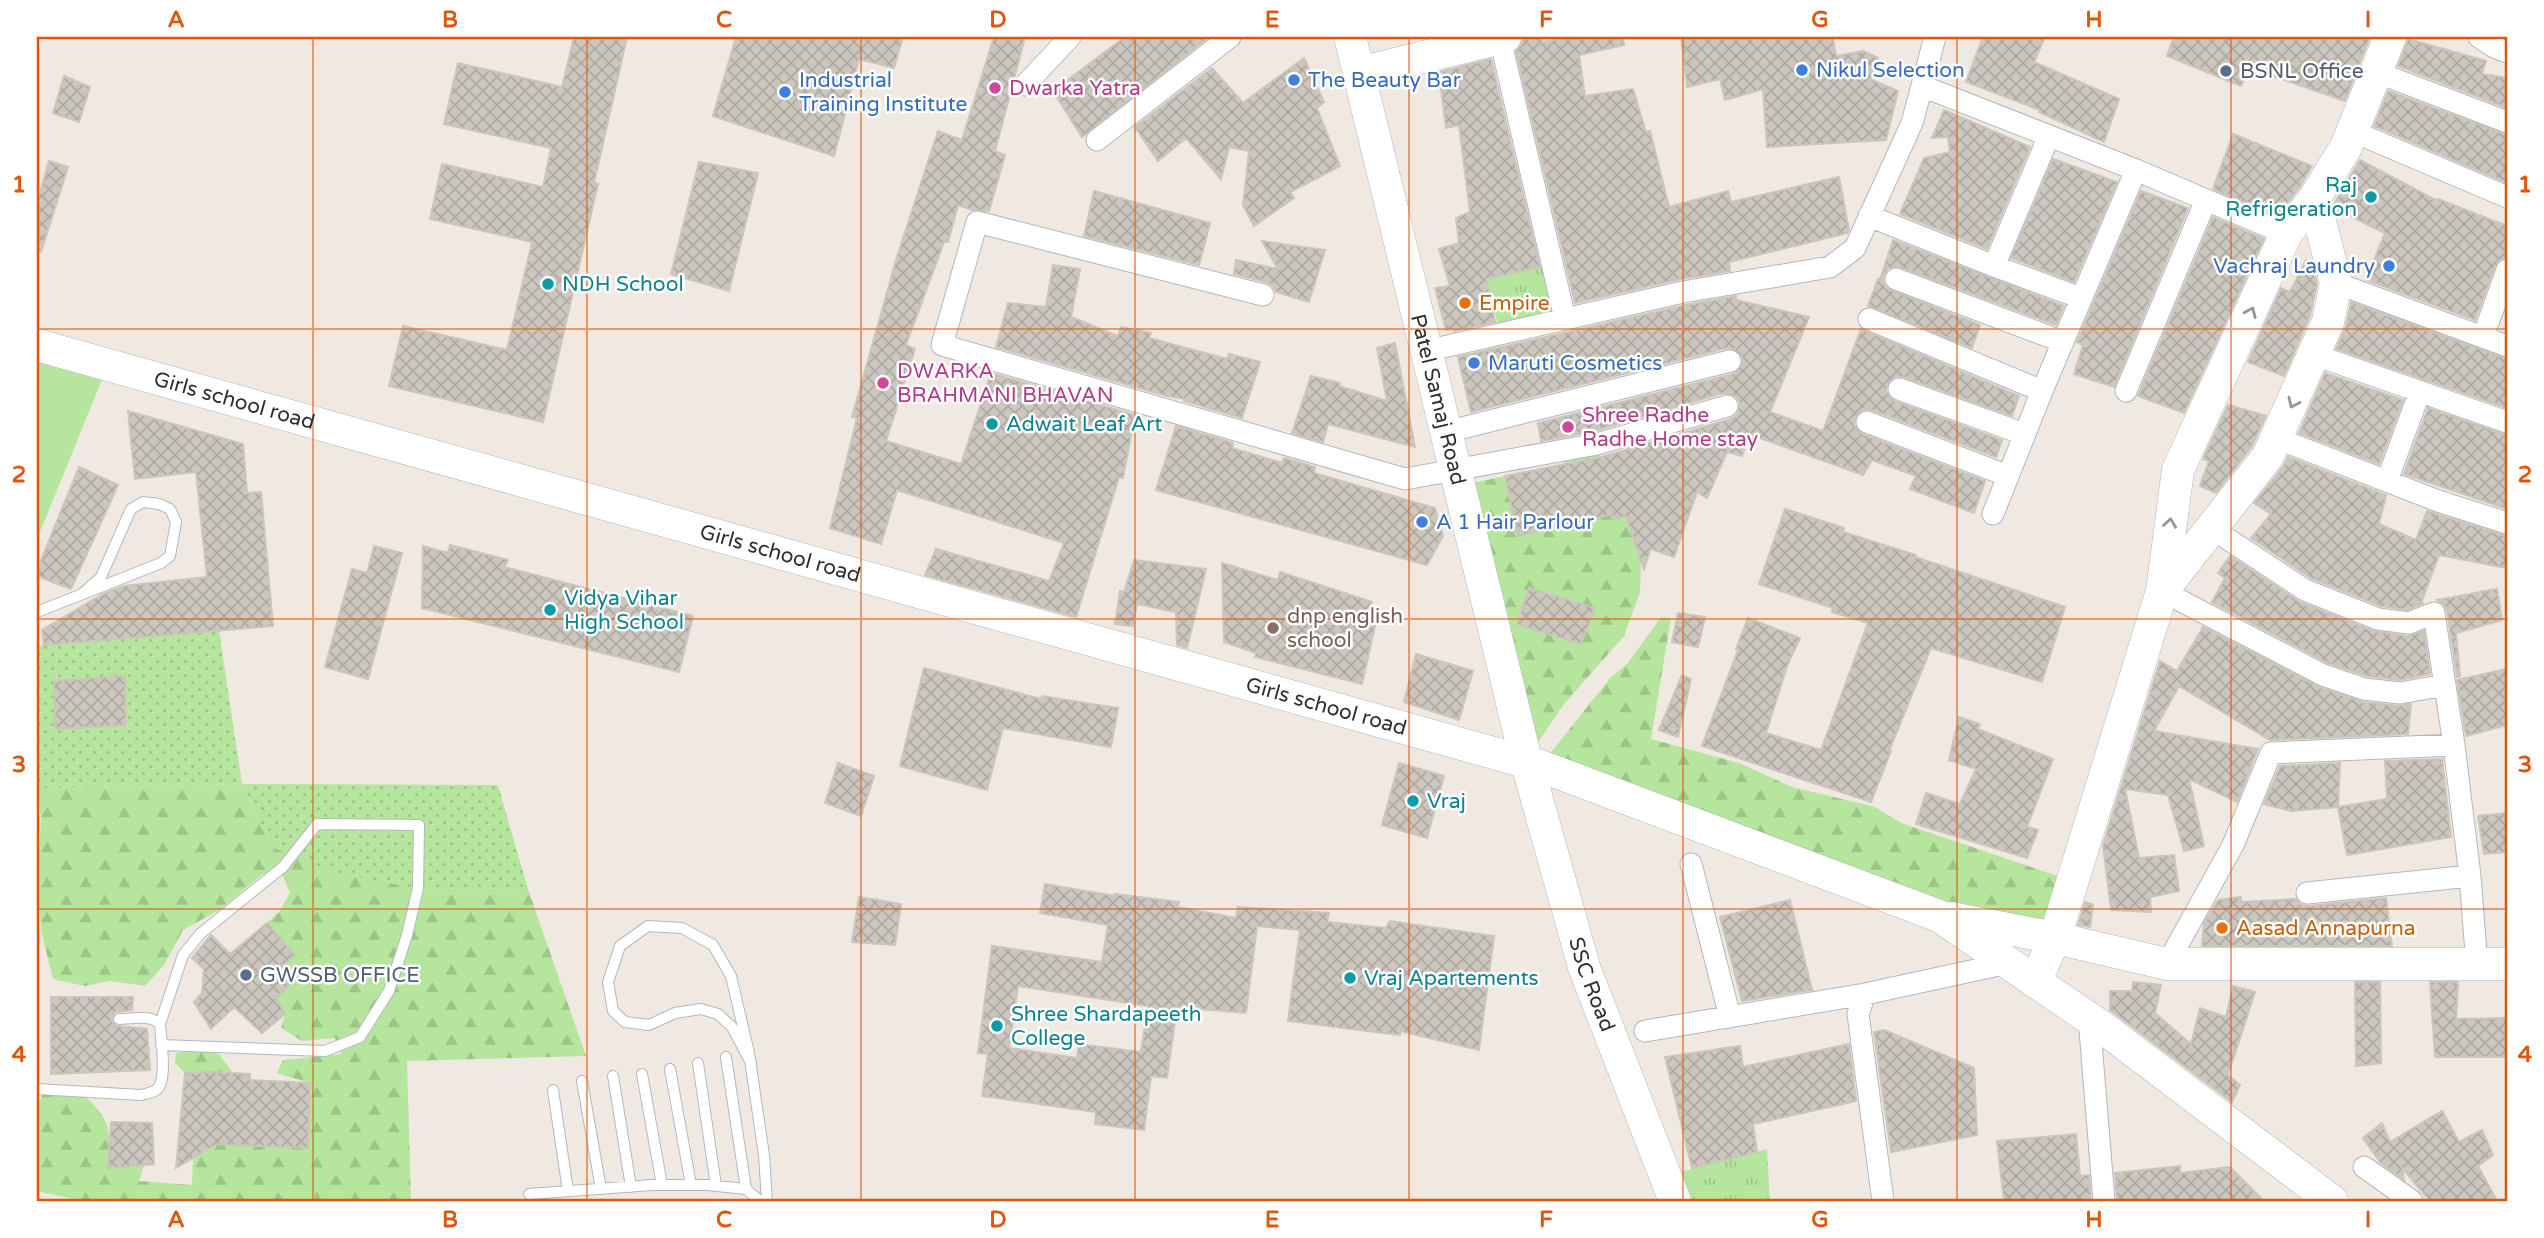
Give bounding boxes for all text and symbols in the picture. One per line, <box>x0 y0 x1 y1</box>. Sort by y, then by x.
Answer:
text: A <box>167 6 185 34</box>
text: B <box>442 6 458 34</box>
text: C <box>716 6 732 34</box>
text: D <box>989 6 1007 34</box>
text: E <box>1265 6 1279 34</box>
text: F <box>1539 6 1553 34</box>
text: G <box>1811 6 1829 34</box>
text: H <box>2085 6 2103 34</box>
text: I <box>2365 6 2371 34</box>
place label: Nikul Selection <box>1816 58 1965 83</box>
place label: BSNL Office <box>2240 59 2364 84</box>
marker: Nikul Selection <box>1794 62 1810 78</box>
marker: BSNL Office <box>2218 63 2234 79</box>
place label: Industrial Training Institute <box>799 68 968 117</box>
place label: The Beauty Bar <box>1308 68 1461 93</box>
marker: The Beauty Bar <box>1286 72 1302 88</box>
place label: Dwarka Yatra <box>1009 76 1141 101</box>
marker: Dwarka Yatra <box>987 80 1003 96</box>
marker: Industrial Training Institute <box>777 84 793 100</box>
text: 1 <box>12 171 26 199</box>
text: 1 <box>2518 171 2532 199</box>
place label: Raj Refrigeration <box>2225 173 2357 222</box>
marker: Raj Refrigeration <box>2363 189 2379 205</box>
place label: Vachraj Laundry <box>2213 254 2375 279</box>
marker: Vachraj Laundry <box>2381 258 2397 274</box>
place label: NDH School <box>562 272 684 297</box>
marker: NDH School <box>540 276 556 292</box>
place label: Empire <box>1479 291 1550 316</box>
marker: Empire <box>1457 295 1473 311</box>
one-way arrow <box>2243 307 2257 319</box>
street label: Patel Samaj Road <box>1405 312 1471 488</box>
place label: Maruti Cosmetics <box>1488 351 1662 376</box>
marker: Maruti Cosmetics <box>1466 355 1482 371</box>
place label: DWARKA BRAHMANI BHAVAN <box>897 359 1114 408</box>
street label: Girls school road <box>151 366 318 435</box>
marker: DWARKA BRAHMANI BHAVAN <box>875 375 891 391</box>
one-way arrow <box>2287 396 2301 408</box>
place label: Shree Radhe Radhe Home stay <box>1582 403 1758 452</box>
place label: Adwait Leaf Art <box>1006 412 1162 437</box>
marker: Adwait Leaf Art <box>984 416 1000 432</box>
marker: Shree Radhe Radhe Home stay <box>1560 419 1576 435</box>
text: 2 <box>12 461 26 489</box>
text: 2 <box>2518 461 2532 489</box>
place label: A 1 Hair Parlour <box>1436 510 1594 535</box>
marker: A 1 Hair Parlour <box>1414 514 1430 530</box>
one-way arrow <box>2163 517 2178 529</box>
street label: Girls school road <box>697 519 864 588</box>
place label: Vidya Vihar High School <box>564 586 684 635</box>
marker: Vidya Vihar High School <box>542 602 558 618</box>
place label: dnp english school <box>1287 604 1403 653</box>
marker: dnp english school <box>1265 620 1281 636</box>
street label: Girls school road <box>1243 672 1410 741</box>
text: 3 <box>12 751 26 779</box>
text: 3 <box>2518 751 2532 779</box>
place label: Vraj <box>1427 789 1466 814</box>
marker: Vraj <box>1405 793 1421 809</box>
place label: Aasad Annapurna <box>2236 916 2416 941</box>
marker: Aasad Annapurna <box>2214 920 2230 936</box>
street label: SSC Road <box>1563 934 1620 1035</box>
place label: GWSSB OFFICE <box>260 963 420 988</box>
place label: Vraj Apartements <box>1364 966 1539 991</box>
marker: GWSSB OFFICE <box>238 967 254 983</box>
marker: Vraj Apartements <box>1342 970 1358 986</box>
place label: Shree Shardapeeth College <box>1011 1002 1202 1051</box>
marker: Shree Shardapeeth College <box>989 1018 1005 1034</box>
text: 4 <box>12 1041 27 1069</box>
text: 4 <box>2518 1041 2533 1069</box>
text: A <box>167 1206 185 1234</box>
text: B <box>442 1206 458 1234</box>
text: C <box>716 1206 732 1234</box>
text: D <box>989 1206 1007 1234</box>
text: E <box>1265 1206 1279 1234</box>
text: F <box>1539 1206 1553 1234</box>
text: G <box>1811 1206 1829 1234</box>
text: H <box>2085 1206 2103 1234</box>
text: I <box>2365 1206 2371 1234</box>

